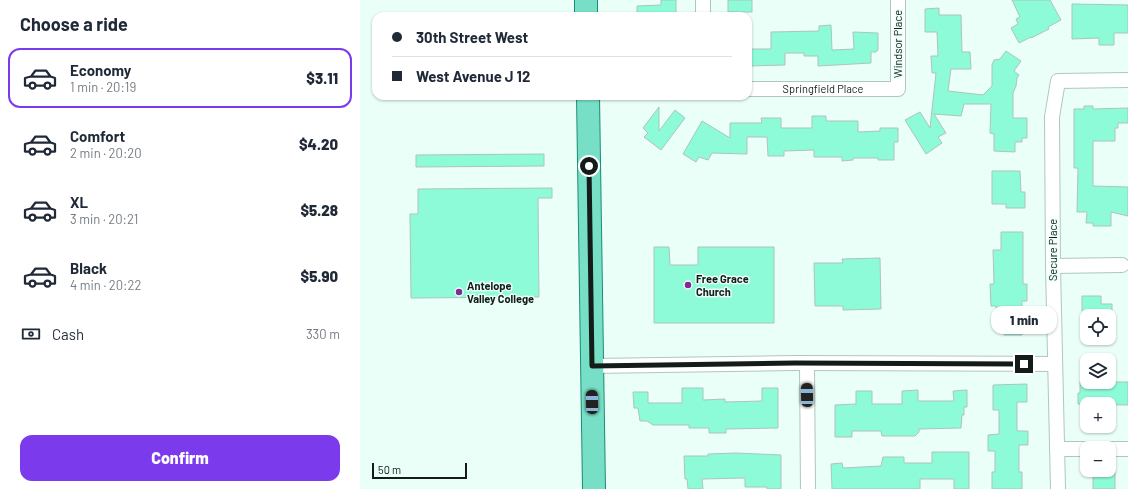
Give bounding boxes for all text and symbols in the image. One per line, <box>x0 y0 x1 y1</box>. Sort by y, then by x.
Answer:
street label: Windsor Place <box>891 10 904 78</box>
text: Choose a ride <box>20 13 128 35</box>
text: 30th Street West <box>416 28 528 46</box>
icon: car <box>22 60 58 96</box>
text: Economy <box>70 61 131 79</box>
text: West Avenue J 12 <box>416 67 530 85</box>
text: $3.11 <box>306 69 338 87</box>
text: 1 min · 20:19 <box>70 79 136 95</box>
street label: Springfield Place <box>783 82 864 95</box>
icon: car <box>22 126 58 162</box>
text: Comfort <box>70 127 125 145</box>
text: $4.20 <box>299 135 338 153</box>
text: 2 min · 20:20 <box>70 145 142 161</box>
route start <box>580 157 598 175</box>
icon: car <box>22 192 58 228</box>
text: XL <box>70 193 88 211</box>
text: $5.28 <box>300 201 338 219</box>
text: 3 min · 20:21 <box>70 211 138 227</box>
street label: Secure Place <box>1046 219 1059 281</box>
icon: car <box>22 258 58 294</box>
text: Black <box>70 259 107 277</box>
text: $5.90 <box>301 267 338 285</box>
place label: Free Grace Church <box>696 272 749 298</box>
text: 4 min · 20:22 <box>70 277 141 293</box>
place label: Antelope Valley College <box>467 279 534 305</box>
marker: Free Grace Church <box>683 280 693 290</box>
marker: Antelope Valley College <box>454 287 464 297</box>
callout: 1 min <box>991 306 1057 334</box>
map controls <box>1080 309 1116 477</box>
button: locate <box>1080 309 1116 345</box>
text: 1 min <box>1010 312 1038 328</box>
icon: cash <box>20 323 42 345</box>
text: Cash <box>52 325 84 343</box>
text: 330 m <box>306 326 340 342</box>
button: layers <box>1080 353 1116 389</box>
route end <box>1015 355 1033 373</box>
car <box>801 383 813 407</box>
car <box>586 390 598 414</box>
button: + <box>1080 397 1116 433</box>
button: Confirm <box>20 435 340 481</box>
button: − <box>1080 441 1116 477</box>
scale bar <box>372 461 467 480</box>
text: 50 m <box>378 463 401 476</box>

